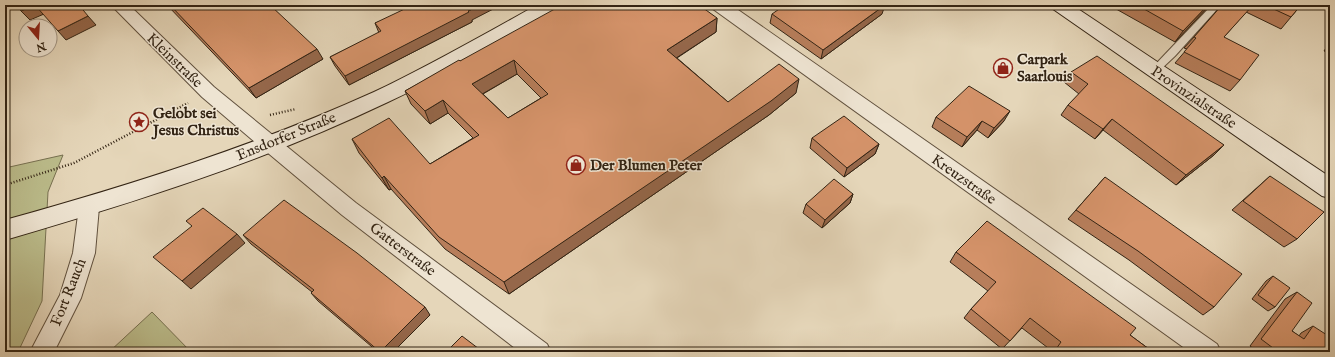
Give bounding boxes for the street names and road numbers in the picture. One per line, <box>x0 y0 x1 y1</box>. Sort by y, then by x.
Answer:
street label: Kleinstraße <box>143 29 207 92</box>
street label: Provinzialstraße <box>1147 62 1240 133</box>
street label: Ensdorfer Straße <box>234 108 339 165</box>
street label: Kreuzstraße <box>928 150 1000 209</box>
street label: Gatterstraße <box>366 218 440 281</box>
street label: Fort Rauch <box>46 256 91 329</box>

